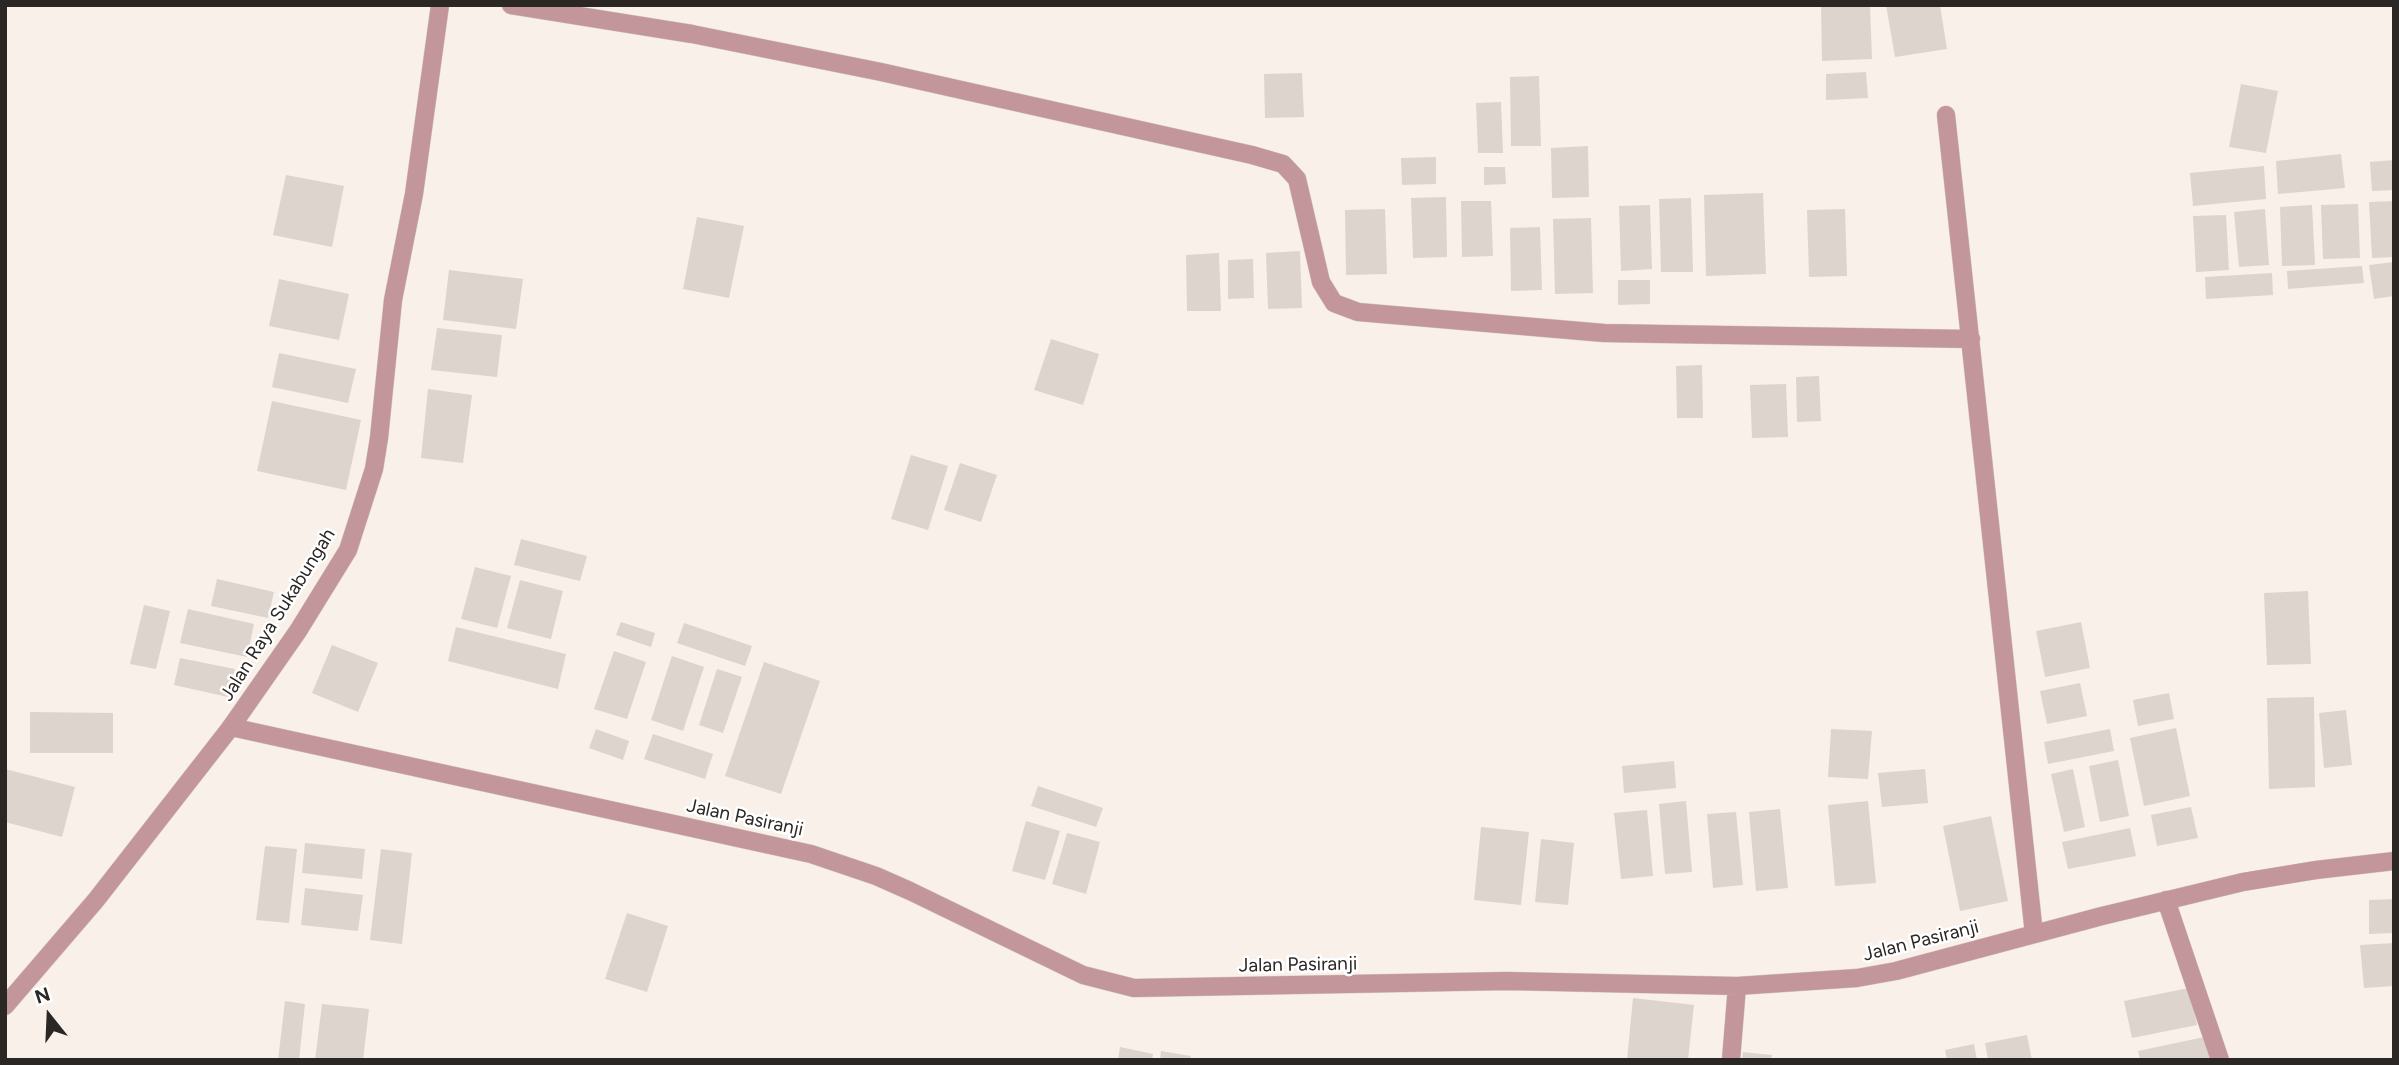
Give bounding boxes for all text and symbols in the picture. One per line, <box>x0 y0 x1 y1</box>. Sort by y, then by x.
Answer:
street label: Jalan Raya Sukabungah <box>216 525 340 705</box>
street label: Jalan Pasiranji <box>685 795 805 841</box>
street label: Jalan Pasiranji <box>1861 916 1981 966</box>
street label: Jalan Pasiranji <box>1238 953 1358 977</box>
north arrow <box>14 981 84 1051</box>
text: N <box>32 982 53 1009</box>

